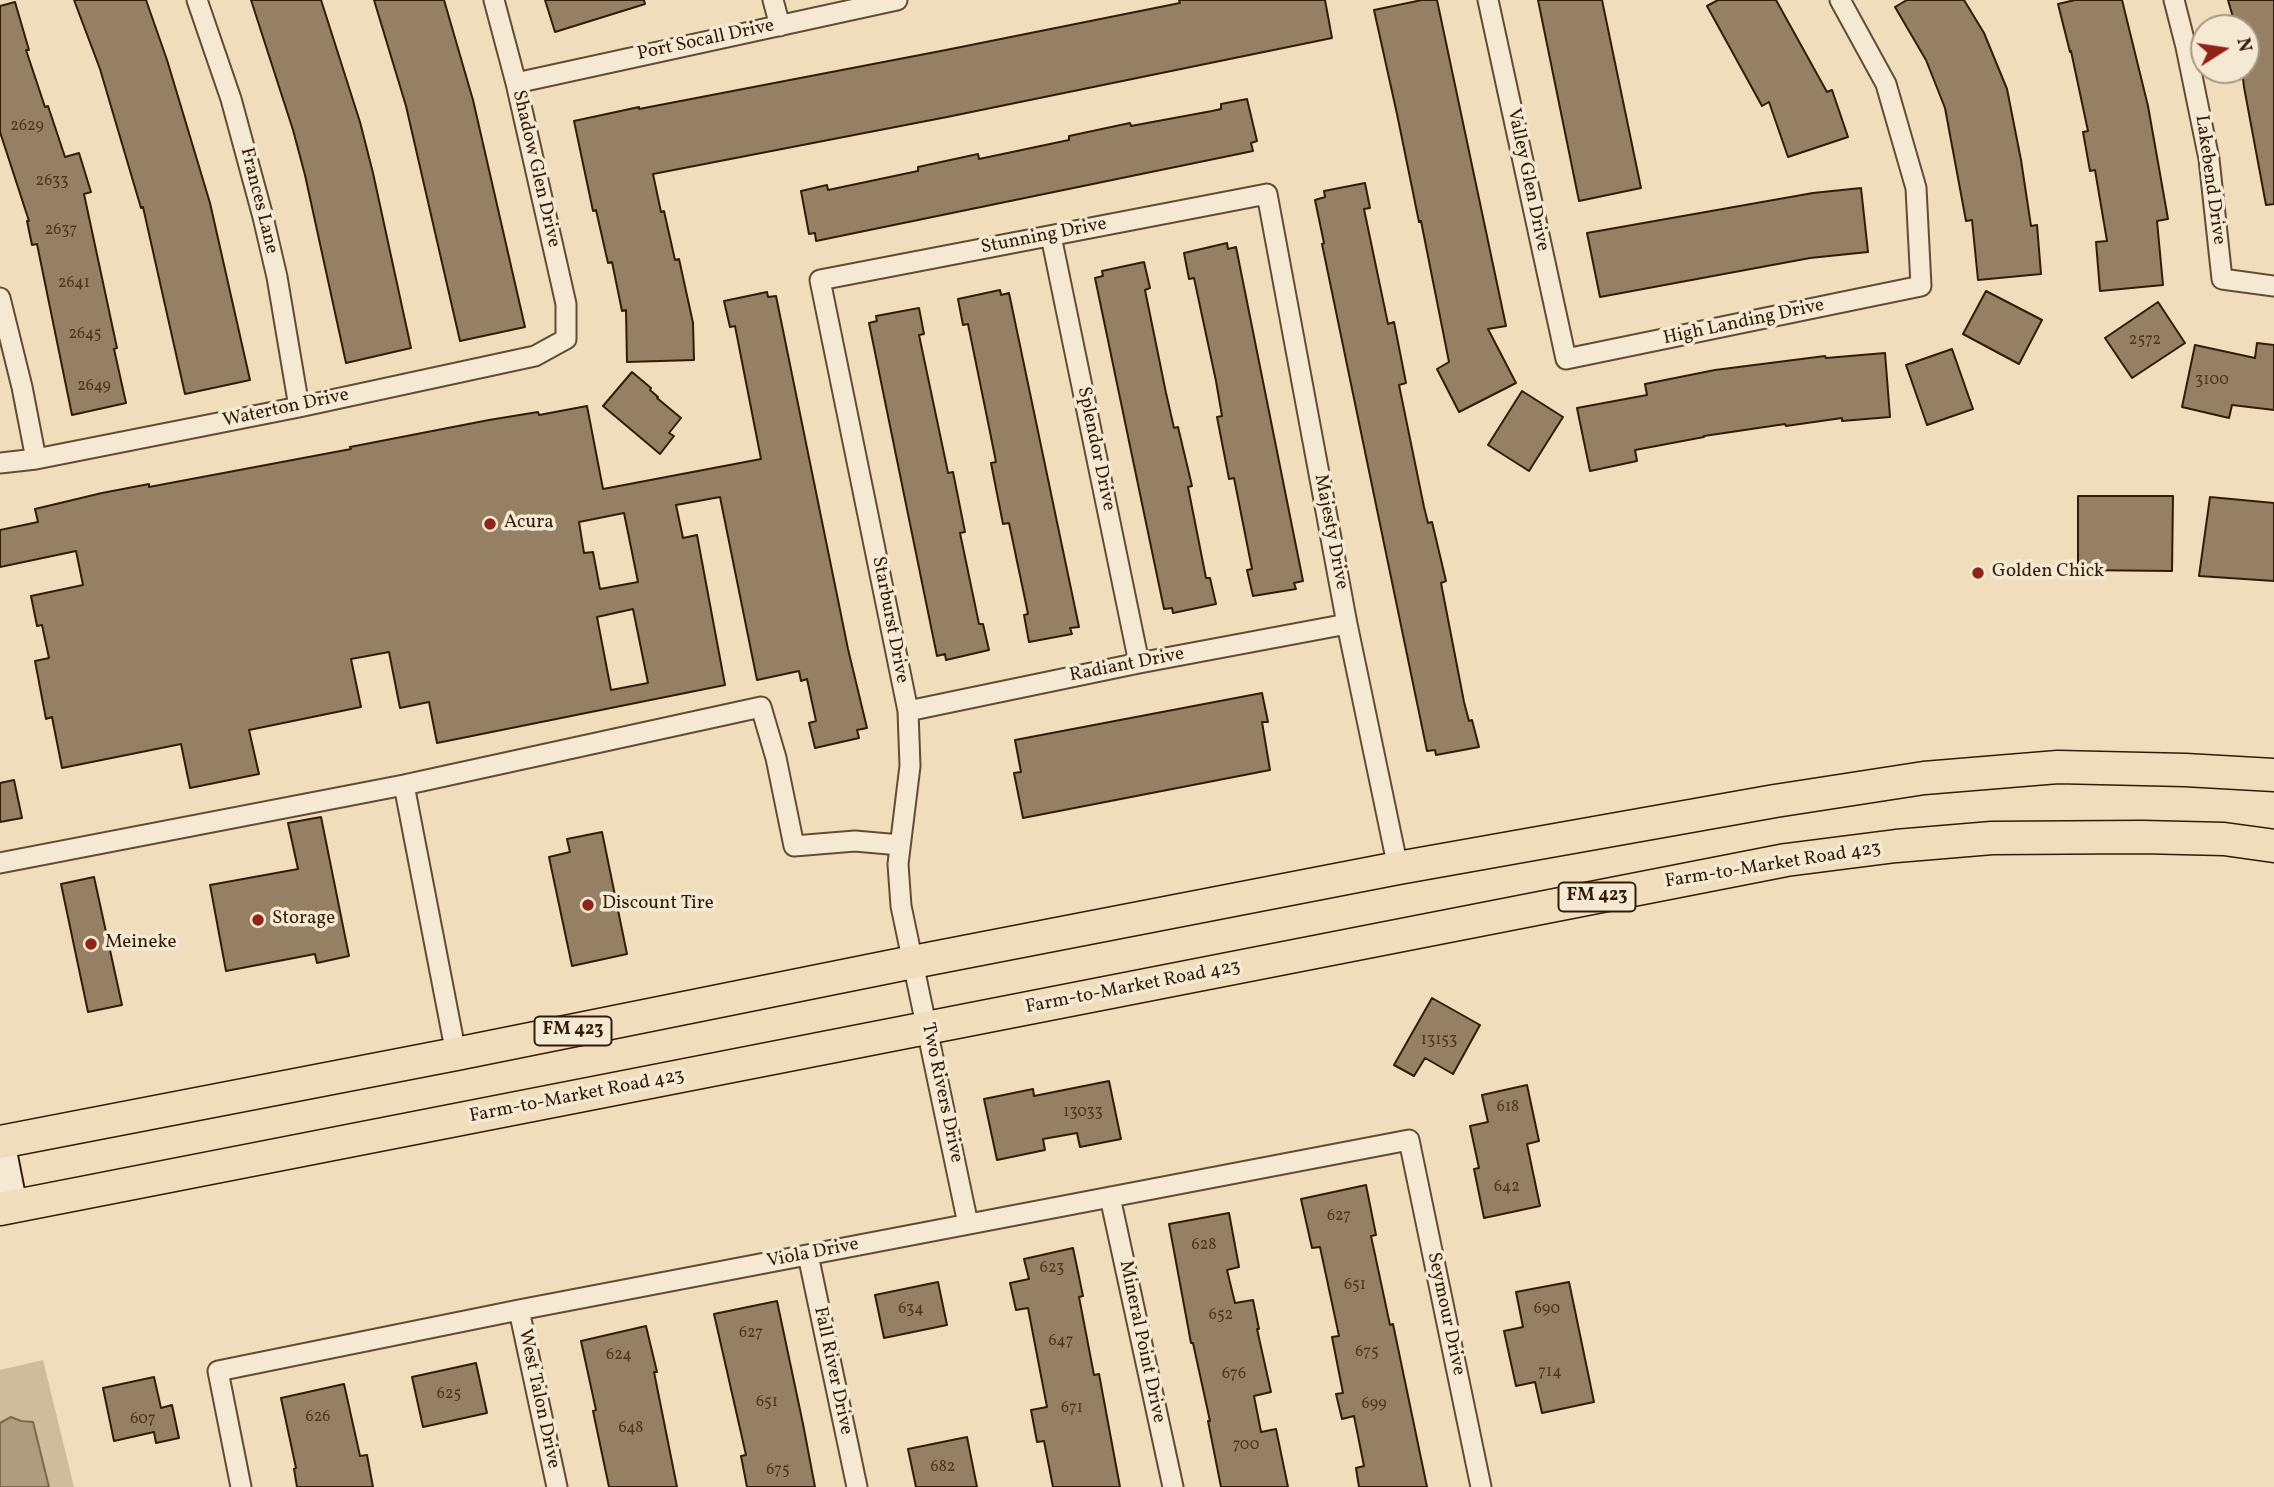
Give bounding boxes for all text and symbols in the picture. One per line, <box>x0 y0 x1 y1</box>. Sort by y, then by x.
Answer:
north arrow <box>2190 14 2260 84</box>
street label: Port Socall Drive <box>635 15 777 67</box>
text: N <box>2229 36 2258 54</box>
street label: Shadow Glen Drive <box>506 88 564 250</box>
street label: Valley Glen Drive <box>1501 107 1553 253</box>
street label: Lakebend Drive <box>2189 114 2229 246</box>
house number: 2629 <box>10 117 44 137</box>
street label: Frances Lane <box>234 145 282 257</box>
house number: 2633 <box>36 172 68 192</box>
street label: Stunning Drive <box>979 214 1109 260</box>
house number: 2637 <box>45 221 77 241</box>
house number: 2641 <box>58 274 90 294</box>
street label: High Landing Drive <box>1661 295 1827 351</box>
house number: 2645 <box>69 325 101 345</box>
house number: 2572 <box>2129 331 2161 351</box>
house number: 3100 <box>2195 371 2229 391</box>
house number: 2649 <box>77 377 111 397</box>
street label: Waterton Drive <box>221 384 351 434</box>
street label: Splendor Drive <box>1071 385 1119 513</box>
street label: Majesty Drive <box>1308 472 1352 592</box>
place label: Acura <box>504 513 554 535</box>
marker: Acura <box>482 516 498 532</box>
street label: Starburst Drive <box>866 555 912 685</box>
place label: Golden Chick <box>1992 562 2104 584</box>
marker: Golden Chick <box>1970 565 1986 581</box>
street label: Radiant Drive <box>1068 644 1186 688</box>
street label: Farm-to-Market Road 423 <box>1663 838 1883 894</box>
road number: FM 423 <box>1558 882 1636 912</box>
place label: Discount Tire <box>602 894 714 916</box>
marker: Discount Tire <box>580 897 596 913</box>
place label: Storage <box>272 909 335 931</box>
marker: Storage <box>250 912 266 928</box>
place label: Meineke <box>105 933 176 955</box>
marker: Meineke <box>83 936 99 952</box>
street label: Farm-to-Market Road 423 <box>1024 956 1242 1020</box>
road number: FM 423 <box>534 1016 612 1046</box>
street label: Two Rivers Drive <box>915 1021 967 1165</box>
house number: 13153 <box>1421 1031 1457 1051</box>
street label: Farm-to-Market Road 423 <box>468 1065 686 1129</box>
house number: 618 <box>1497 1098 1519 1118</box>
house number: 13033 <box>1063 1103 1103 1123</box>
house number: 642 <box>1494 1178 1520 1198</box>
house number: 627 <box>1327 1207 1351 1227</box>
street label: Viola Drive <box>765 1234 861 1274</box>
house number: 628 <box>1192 1236 1216 1256</box>
street label: Seymour Drive <box>1421 1250 1469 1378</box>
house number: 623 <box>1040 1259 1064 1279</box>
street label: Mineral Point Drive <box>1113 1259 1169 1425</box>
house number: 651 <box>1344 1276 1366 1296</box>
house number: 634 <box>898 1300 924 1320</box>
house number: 690 <box>1534 1300 1560 1320</box>
street label: Fall River Drive <box>807 1305 857 1437</box>
house number: 652 <box>1209 1306 1233 1326</box>
house number: 627 <box>739 1324 763 1344</box>
street label: West Talon Drive <box>512 1327 564 1471</box>
house number: 647 <box>1049 1332 1073 1352</box>
house number: 675 <box>1355 1343 1379 1363</box>
house number: 624 <box>606 1346 632 1366</box>
house number: 714 <box>1538 1363 1562 1383</box>
house number: 676 <box>1222 1365 1246 1385</box>
house number: 625 <box>437 1385 461 1405</box>
house number: 651 <box>756 1393 778 1413</box>
house number: 699 <box>1362 1395 1386 1415</box>
house number: 671 <box>1061 1399 1083 1419</box>
house number: 626 <box>306 1408 330 1428</box>
house number: 607 <box>130 1410 156 1430</box>
house number: 648 <box>619 1419 643 1439</box>
house number: 700 <box>1233 1436 1259 1456</box>
house number: 682 <box>931 1458 955 1478</box>
house number: 675 <box>766 1461 790 1481</box>

